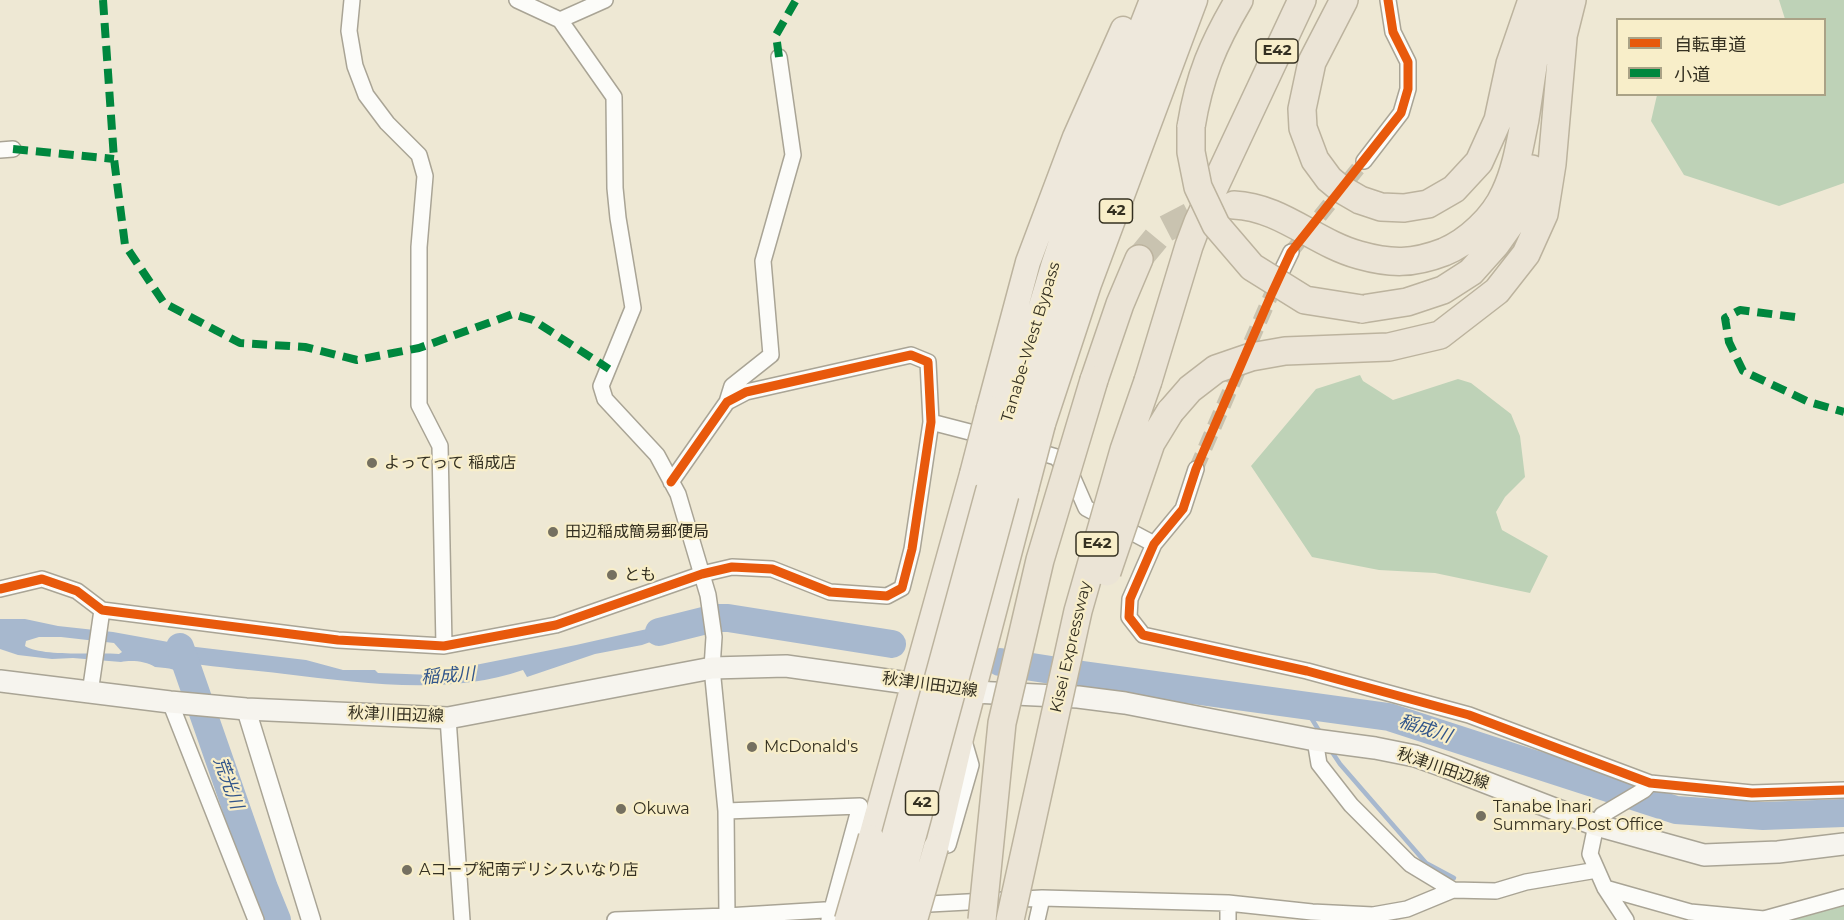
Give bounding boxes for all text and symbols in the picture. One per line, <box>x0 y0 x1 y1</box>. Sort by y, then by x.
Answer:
legend <box>1616 18 1826 96</box>
text: 自転車道 <box>1674 34 1746 56</box>
road number: E42 <box>1256 39 1298 63</box>
text: 小道 <box>1674 64 1710 86</box>
road number: 42 <box>1100 199 1132 223</box>
street label: Tanabe-West Bypass <box>997 260 1065 424</box>
place label: よってって 稲成店 <box>384 453 516 473</box>
marker: よってって 稲成店 <box>365 456 379 470</box>
place label: 田辺稲成簡易郵便局 <box>565 522 709 542</box>
marker: 田辺稲成簡易郵便局 <box>546 525 560 539</box>
road number: E42 <box>1076 532 1118 556</box>
place label: とも <box>624 565 656 585</box>
marker: とも <box>605 568 619 582</box>
street label: Kisei Expressway <box>1047 579 1095 715</box>
water label: 稲成川 <box>420 663 476 689</box>
street label: 秋津川田辺線 <box>881 669 979 701</box>
street label: 秋津川田辺線 <box>348 704 444 726</box>
water label: 稲成川 <box>1396 710 1454 748</box>
place label: McDonald's <box>764 737 858 757</box>
marker: McDonald's <box>745 740 759 754</box>
street label: 秋津川田辺線 <box>1394 744 1492 794</box>
water label: 荒光川 <box>209 754 247 812</box>
road number: 42 <box>906 791 938 815</box>
place label: Tanabe Inari Summary Post Office <box>1493 797 1663 835</box>
place label: Okuwa <box>633 799 690 819</box>
marker: Okuwa <box>614 802 628 816</box>
marker: Tanabe Inari Summary Post Office <box>1474 809 1488 823</box>
place label: Aコープ紀南デリシスいなり店 <box>419 860 638 880</box>
marker: Aコープ紀南デリシスいなり店 <box>400 863 414 877</box>

